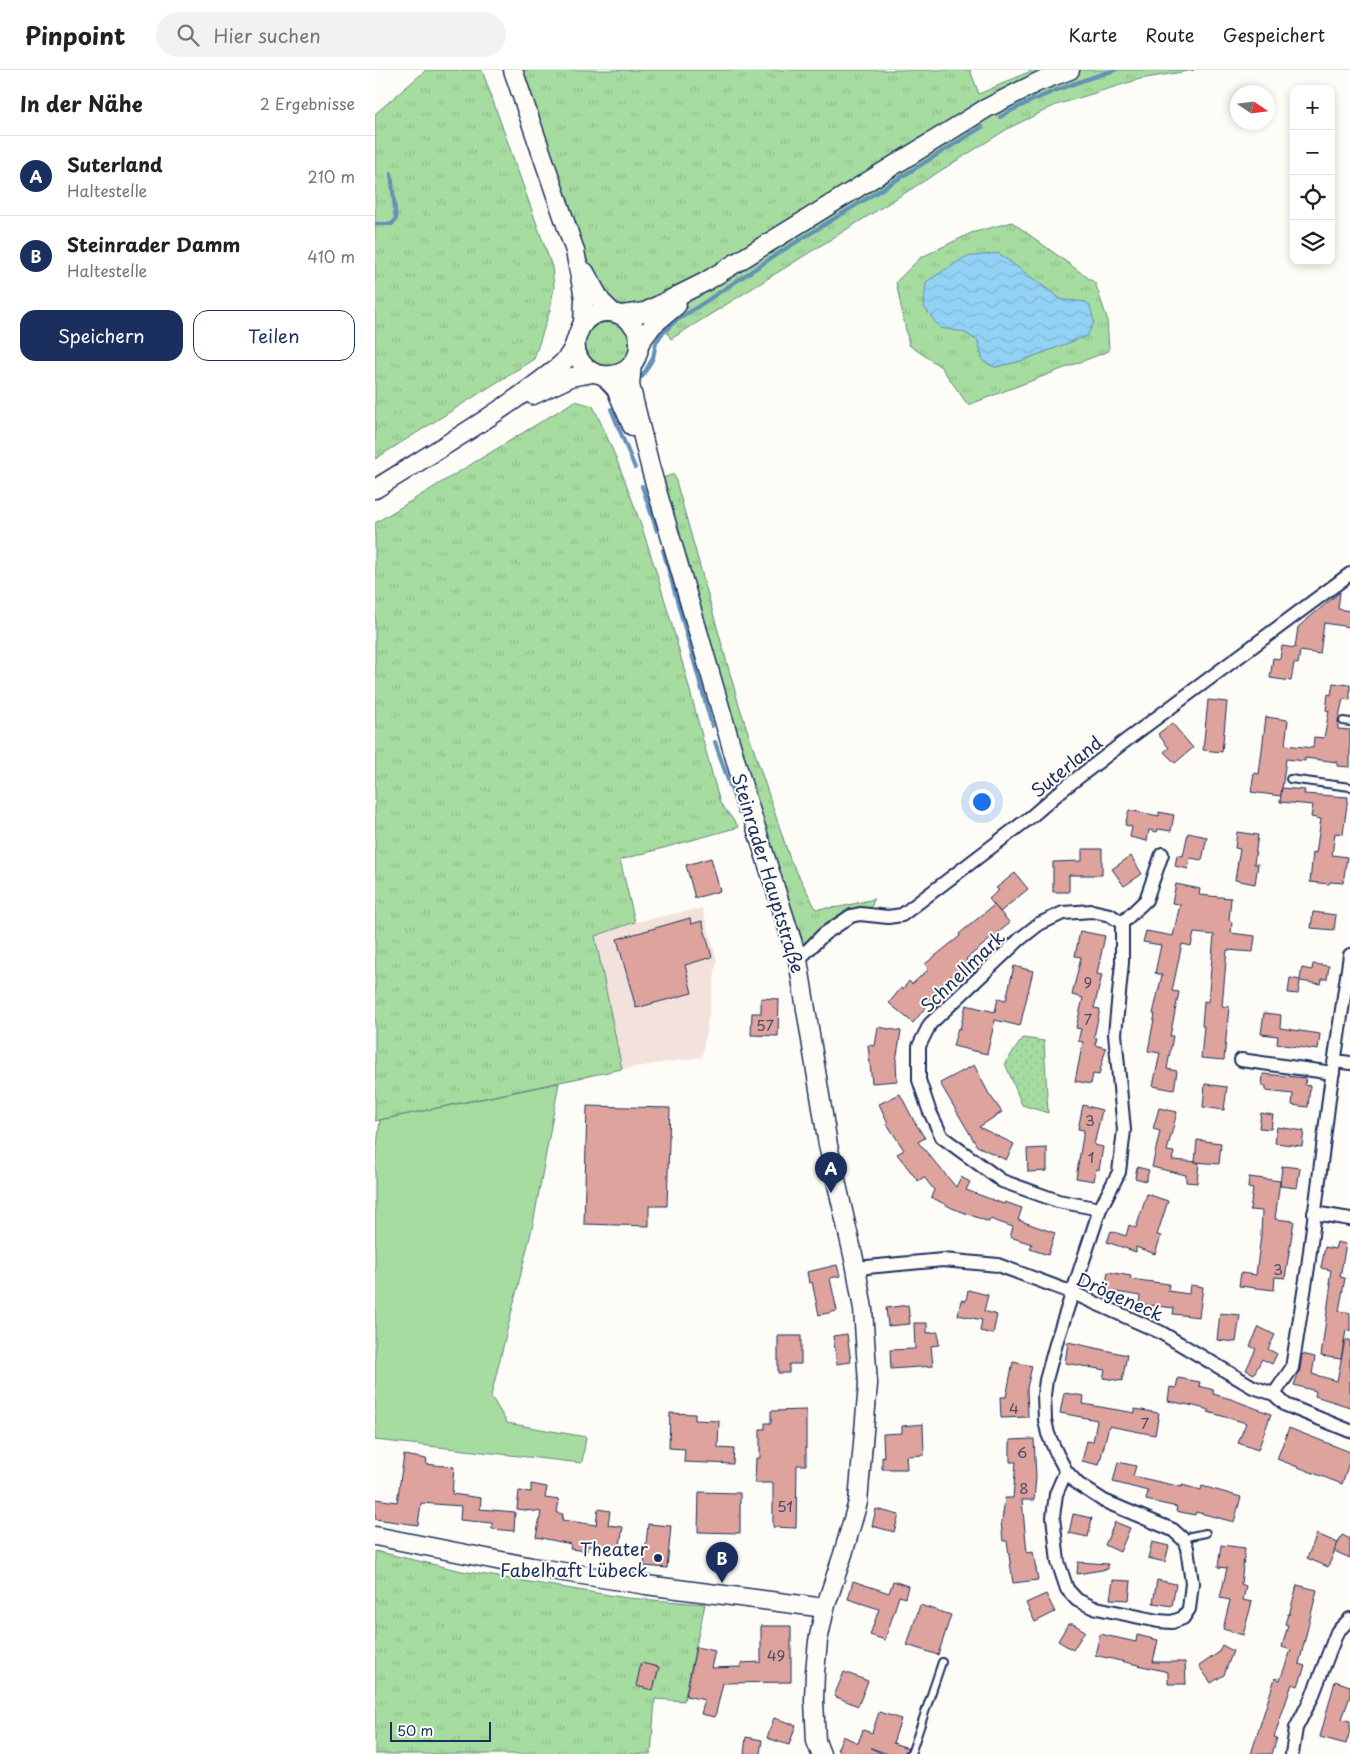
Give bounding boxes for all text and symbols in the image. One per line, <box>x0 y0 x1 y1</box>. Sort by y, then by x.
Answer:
search box <box>156 12 506 57</box>
text: Pinpoint <box>25 17 126 53</box>
icon: search <box>174 21 202 49</box>
text: Hier suchen <box>214 21 321 49</box>
text: Karte <box>1069 21 1117 48</box>
text: Route <box>1145 21 1195 48</box>
text: Gespeichert <box>1223 21 1325 48</box>
north arrow <box>1230 85 1275 130</box>
map controls <box>1290 85 1335 265</box>
button: + <box>1290 85 1335 130</box>
text: In der Nähe <box>20 87 142 119</box>
text: 2 Ergebnisse <box>260 91 355 115</box>
button: − <box>1290 130 1335 175</box>
text: Suterland <box>67 150 163 178</box>
text: A <box>30 164 42 188</box>
text: 210 m <box>307 164 355 188</box>
button: locate <box>1290 175 1335 220</box>
text: Haltestelle <box>67 178 147 202</box>
button: layers <box>1290 220 1335 265</box>
text: Steinrader Damm <box>67 230 240 258</box>
text: B <box>31 244 41 268</box>
text: 410 m <box>307 244 355 268</box>
text: Haltestelle <box>67 258 147 282</box>
button: Speichern <box>20 310 183 361</box>
button: Teilen <box>193 310 355 361</box>
street label: Suterland <box>1025 729 1107 803</box>
street label: Steinrader Hauptstraße <box>726 770 812 976</box>
your location <box>969 789 995 815</box>
street label: Schnellmark <box>914 924 1010 1018</box>
house number: 9 <box>1084 970 1092 993</box>
house number: 7 <box>1084 1007 1093 1030</box>
house number: 57 <box>756 1013 774 1036</box>
house number: 3 <box>1085 1108 1095 1131</box>
house number: 1 <box>1088 1145 1094 1168</box>
pin: A <box>815 1152 847 1193</box>
house number: 3 <box>1273 1257 1283 1280</box>
street label: Drögeneck <box>1072 1265 1168 1327</box>
house number: 4 <box>1009 1396 1019 1419</box>
house number: 7 <box>1141 1411 1150 1434</box>
house number: 6 <box>1017 1440 1027 1463</box>
house number: 8 <box>1019 1476 1029 1499</box>
house number: 51 <box>777 1494 793 1517</box>
place label: Theater Fabelhaft Lübeck <box>500 1535 649 1583</box>
pin: B <box>706 1542 738 1583</box>
marker: Theater Fabelhaft Lübeck <box>652 1552 664 1564</box>
house number: 49 <box>767 1643 785 1666</box>
scale bar <box>390 1719 491 1742</box>
text: 50 m <box>397 1720 433 1741</box>

